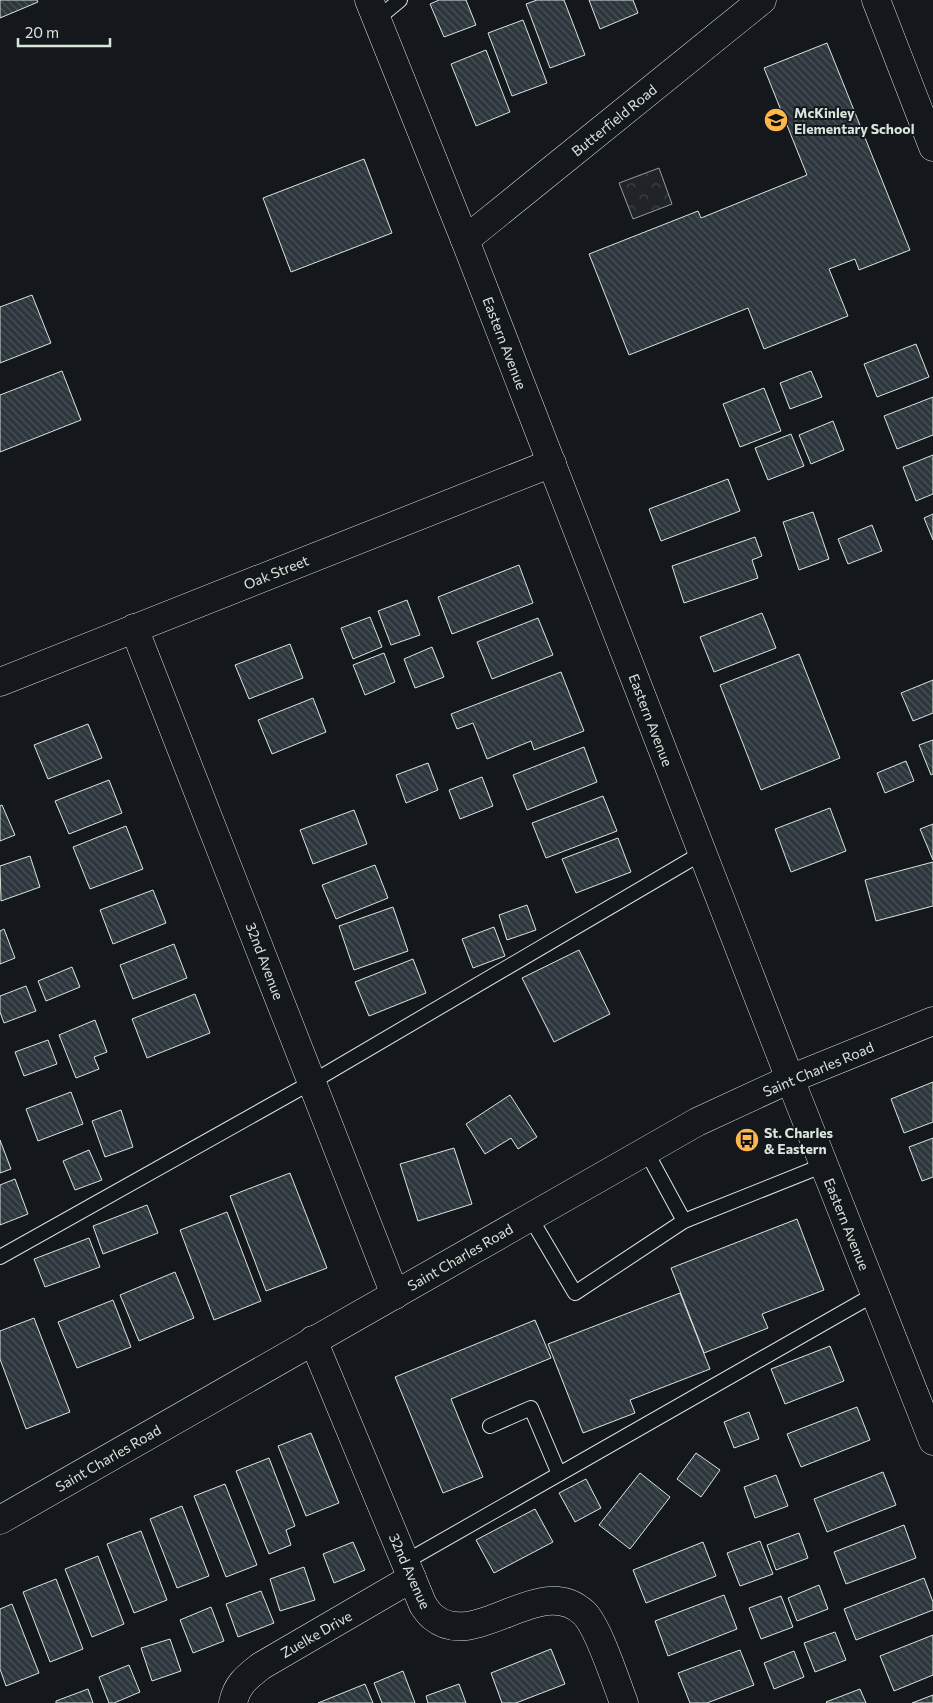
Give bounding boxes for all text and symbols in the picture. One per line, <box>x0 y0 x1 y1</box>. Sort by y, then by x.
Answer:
scale bar <box>18 15 110 47</box>
text: 20 m <box>25 23 59 41</box>
street label: Butterfield Road <box>568 80 660 160</box>
place label: McKinley Elementary School <box>794 104 914 137</box>
school or university icon: McKinley Elementary School <box>763 107 789 133</box>
street label: Eastern Avenue <box>480 294 530 392</box>
street label: Oak Street <box>241 551 311 593</box>
street label: Eastern Avenue <box>626 671 676 769</box>
street label: 32nd Avenue <box>243 920 287 1002</box>
street label: Saint Charles Road <box>760 1038 876 1100</box>
place label: St. Charles & Eastern <box>764 1124 834 1157</box>
bus stop icon: St. Charles & Eastern <box>734 1127 760 1153</box>
street label: Eastern Avenue <box>821 1175 873 1273</box>
street label: Saint Charles Road <box>404 1220 516 1294</box>
street label: Saint Charles Road <box>52 1421 164 1495</box>
street label: 32nd Avenue <box>386 1530 434 1612</box>
street label: Zuelke Drive <box>277 1607 355 1661</box>

